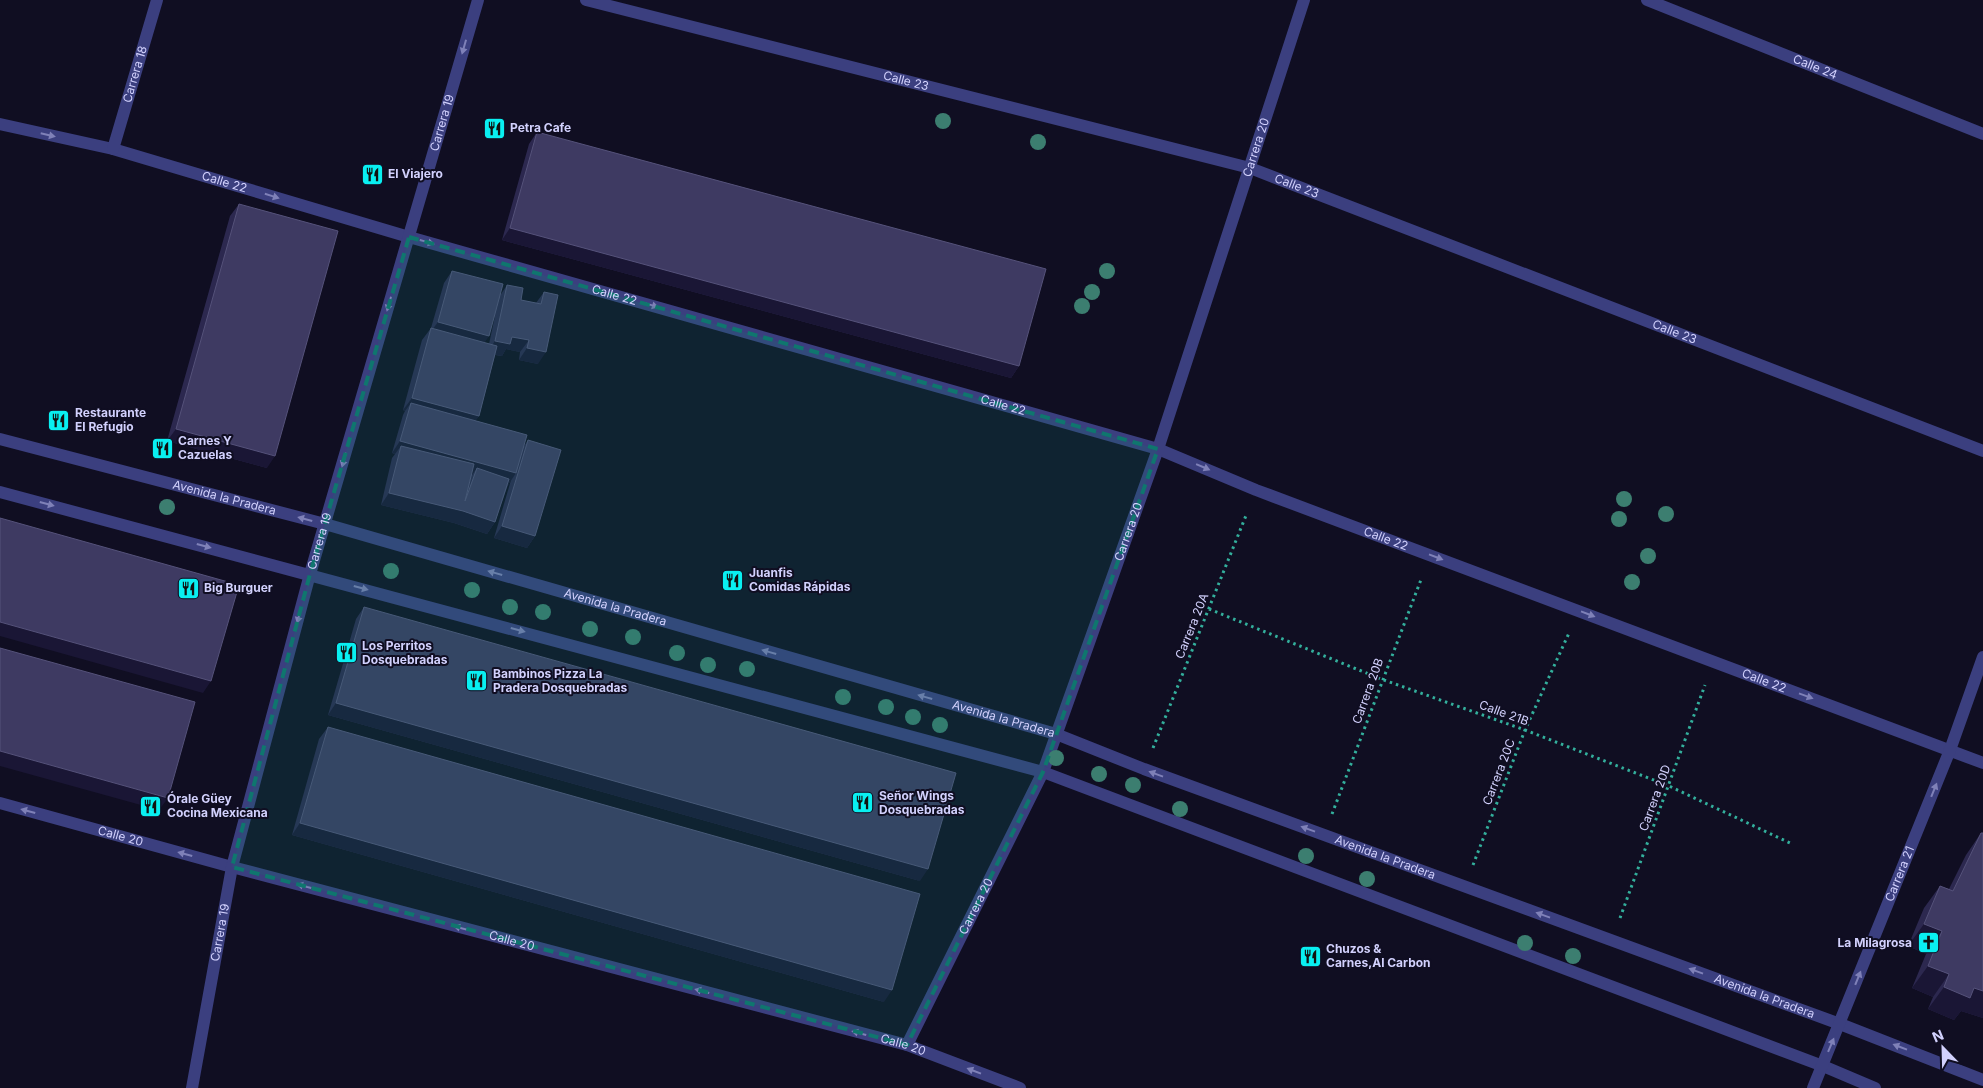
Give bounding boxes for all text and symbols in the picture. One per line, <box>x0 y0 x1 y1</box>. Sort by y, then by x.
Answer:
one-way arrow <box>459 39 467 54</box>
street label: Carrera 18 <box>119 44 150 104</box>
street label: Calle 24 <box>1791 51 1840 82</box>
street label: Calle 23 <box>882 67 930 93</box>
street label: Carrera 19 <box>426 92 457 153</box>
restaurant icon: Petra Cafe <box>482 116 506 140</box>
street label: Carrera 20 <box>1239 116 1272 179</box>
place label: Petra Cafe <box>510 120 571 135</box>
one-way arrow <box>40 131 56 139</box>
restaurant icon: El Viajero <box>360 162 384 186</box>
place label: El Viajero <box>388 166 443 181</box>
street label: Calle 22 <box>200 168 249 195</box>
street label: Calle 23 <box>1273 170 1321 201</box>
one-way arrow <box>264 193 279 201</box>
one-way arrow <box>420 239 435 247</box>
street label: Calle 22 <box>590 281 639 308</box>
one-way arrow <box>385 296 393 311</box>
one-way arrow <box>644 302 659 310</box>
street label: Calle 23 <box>1650 316 1699 347</box>
street label: Calle 22 <box>979 391 1028 418</box>
place label: Restaurante El Refugio <box>75 405 146 434</box>
restaurant icon: Restaurante El Refugio <box>47 408 71 432</box>
place label: Carnes Y Cazuelas <box>178 433 233 462</box>
restaurant icon: Carnes Y Cazuelas <box>150 436 174 460</box>
one-way arrow <box>339 452 347 467</box>
one-way arrow <box>1196 464 1210 472</box>
street label: Avenida la Pradera <box>171 477 278 518</box>
one-way arrow <box>40 500 55 508</box>
street label: Carrera 20 <box>1111 500 1145 563</box>
street label: Carrera 19 <box>304 511 335 571</box>
one-way arrow <box>298 515 313 523</box>
street label: Calle 22 <box>1362 523 1410 553</box>
one-way arrow <box>197 542 212 550</box>
one-way arrow <box>1429 553 1444 561</box>
place label: Juanfis Comidas Rápidas <box>749 565 851 594</box>
restaurant icon: Juanfis Comidas Rápidas <box>721 568 745 592</box>
one-way arrow <box>488 569 503 577</box>
restaurant icon: Big Burguer <box>176 576 200 600</box>
place label: Big Burguer <box>204 580 273 595</box>
one-way arrow <box>354 584 369 592</box>
street label: Avenida la Pradera <box>562 585 669 629</box>
street label: Carrera 20A <box>1172 591 1211 661</box>
one-way arrow <box>295 608 303 623</box>
one-way arrow <box>1581 611 1595 619</box>
one-way arrow <box>511 626 526 634</box>
place label: Los Perritos Dosquebradas <box>362 638 448 667</box>
restaurant icon: Los Perritos Dosquebradas <box>334 641 358 665</box>
one-way arrow <box>762 647 777 655</box>
street label: Carrera 20B <box>1349 656 1386 726</box>
street label: Calle 22 <box>1740 665 1789 696</box>
place label: Bambinos Pizza La Pradera Dosquebradas <box>493 666 627 695</box>
restaurant icon: Bambinos Pizza La Pradera Dosquebradas <box>465 669 489 693</box>
one-way arrow <box>918 692 933 700</box>
one-way arrow <box>1799 692 1814 700</box>
street label: Avenida la Pradera <box>951 697 1057 740</box>
street label: Calle 21B <box>1477 697 1531 728</box>
street label: Carrera 20C <box>1479 736 1518 807</box>
street label: Carrera 20D <box>1636 763 1673 833</box>
one-way arrow <box>1148 770 1163 777</box>
one-way arrow <box>1931 783 1939 797</box>
place label: Señor Wings Dosquebradas <box>879 788 965 817</box>
place label: Órale Güey Cocina Mexicana <box>167 791 268 820</box>
restaurant icon: Señor Wings Dosquebradas <box>851 791 875 815</box>
restaurant icon: Órale Güey Cocina Mexicana <box>139 794 163 818</box>
one-way arrow <box>21 807 36 815</box>
street label: Calle 20 <box>96 822 145 849</box>
one-way arrow <box>1301 825 1316 832</box>
street label: Avenida la Pradera <box>1333 832 1438 882</box>
street label: Carrera 21 <box>1881 844 1917 904</box>
one-way arrow <box>177 850 192 858</box>
street label: Carrera 20 <box>955 875 996 937</box>
one-way arrow <box>296 882 311 890</box>
street label: Carrera 19 <box>207 902 232 963</box>
one-way arrow <box>1535 911 1550 919</box>
one-way arrow <box>453 923 468 931</box>
street label: Calle 20 <box>487 927 536 953</box>
church icon: La Milagrosa <box>1916 931 1940 955</box>
place label: La Milagrosa <box>1838 935 1912 950</box>
place label: Chuzos & Carnes,Al Carbon <box>1326 941 1431 970</box>
restaurant icon: Chuzos & Carnes,Al Carbon <box>1298 944 1322 968</box>
one-way arrow <box>1688 967 1703 975</box>
street label: Avenida la Pradera <box>1712 971 1817 1021</box>
one-way arrow <box>1855 971 1863 986</box>
one-way arrow <box>695 987 710 995</box>
north arrow <box>1918 1023 1968 1073</box>
text: N <box>1929 1026 1946 1045</box>
one-way arrow <box>852 1029 867 1037</box>
street label: Calle 20 <box>879 1030 928 1059</box>
one-way arrow <box>1828 1038 1836 1052</box>
one-way arrow <box>1893 1043 1907 1051</box>
one-way arrow <box>966 1067 981 1075</box>

